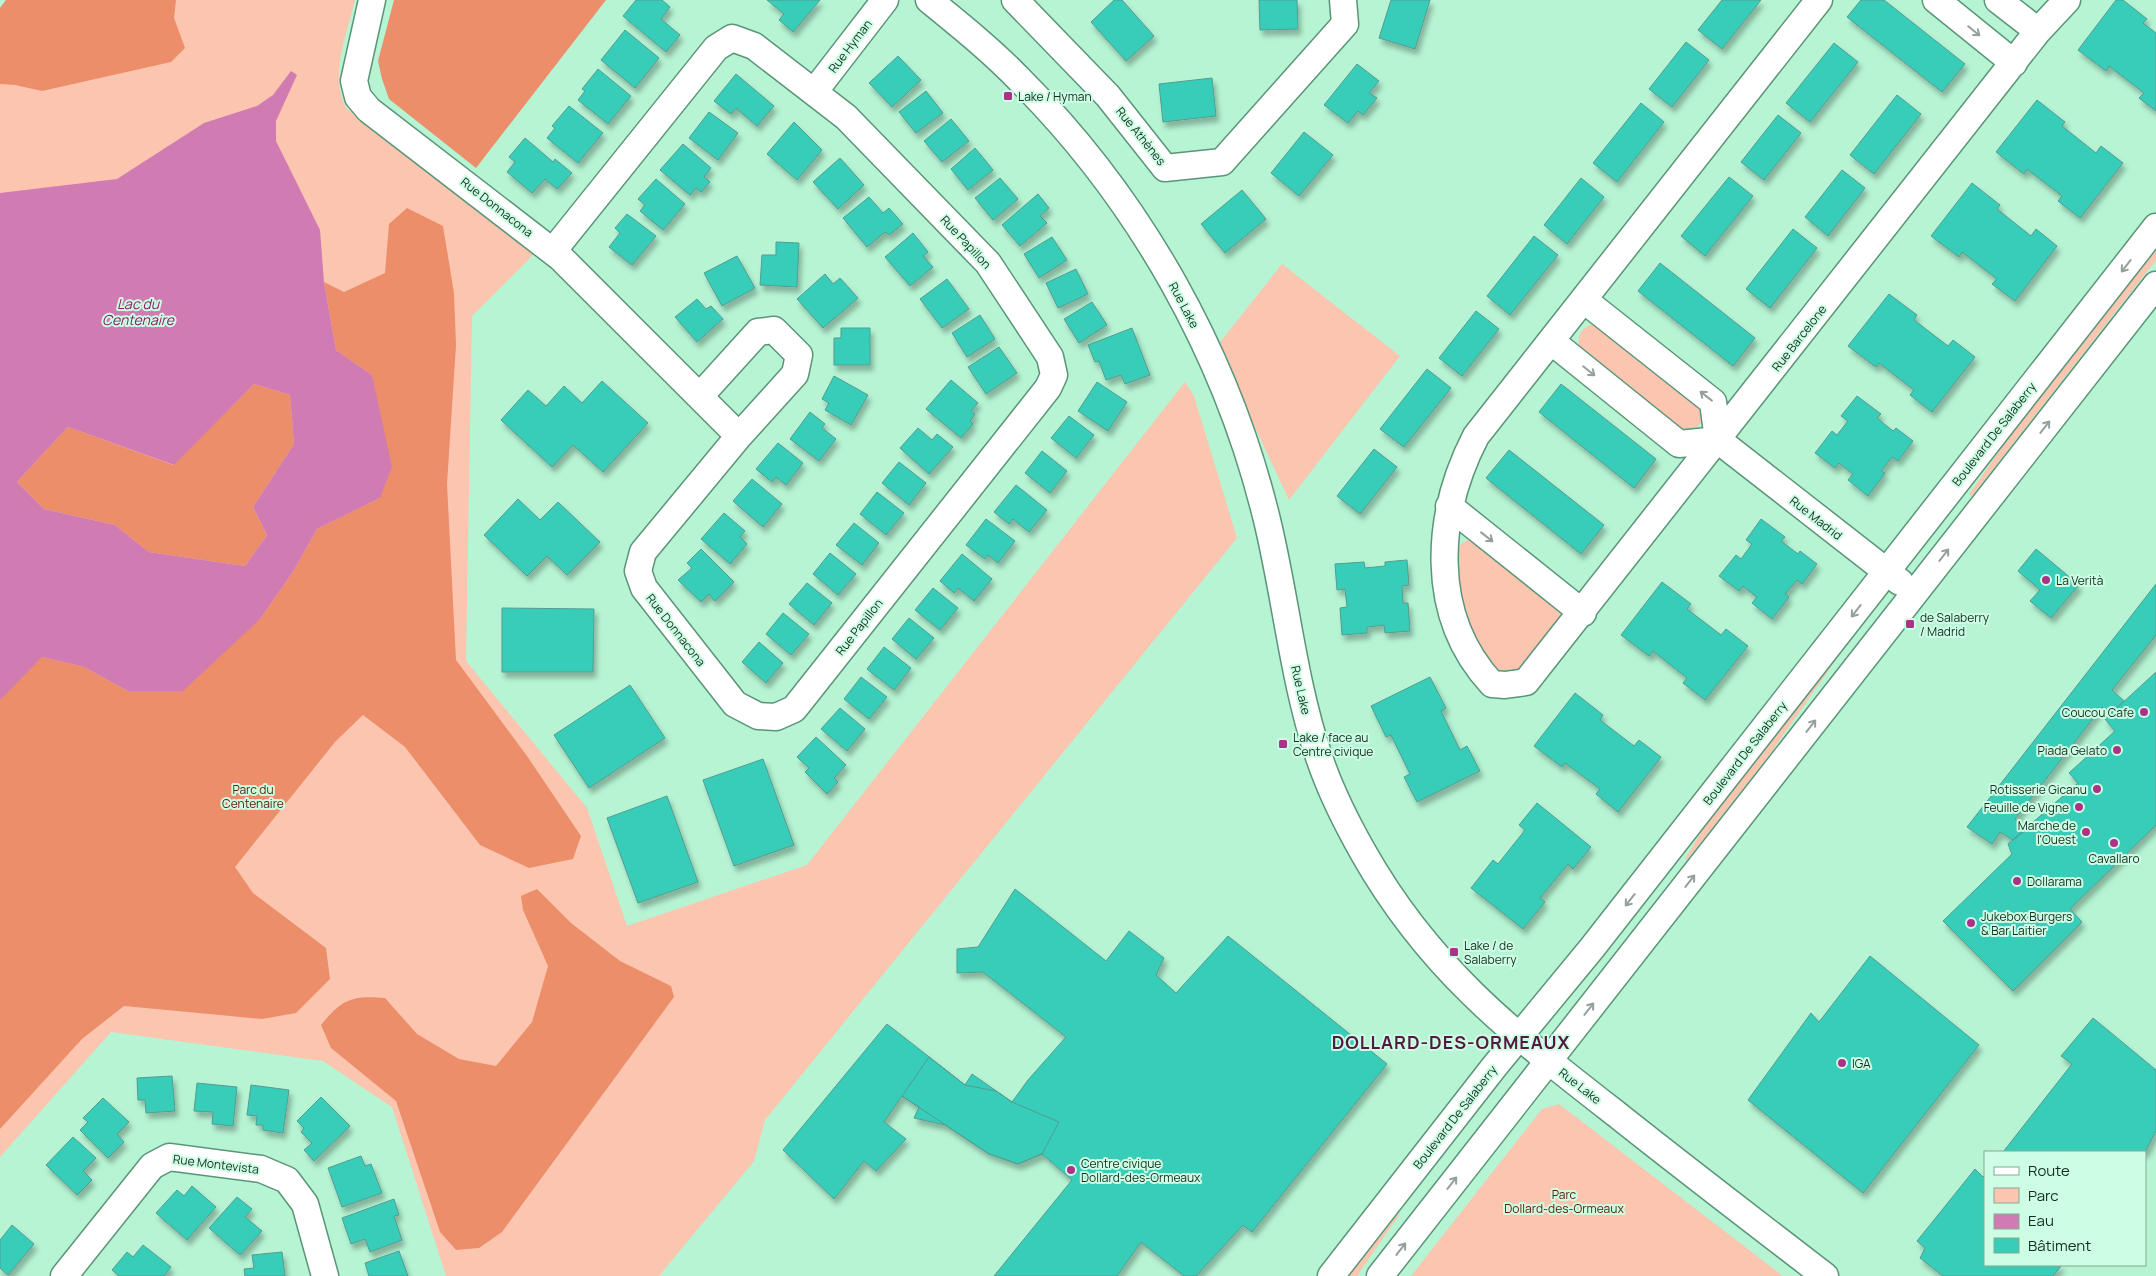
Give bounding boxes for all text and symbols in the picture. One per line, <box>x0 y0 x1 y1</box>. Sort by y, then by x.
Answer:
street label: Rue Hyman <box>824 16 876 76</box>
one-way arrow <box>1967 25 1980 36</box>
place label: Lake / Hyman <box>1018 88 1092 105</box>
marker: Lake / Hyman <box>1002 90 1014 102</box>
street label: Rue Athènes <box>1112 103 1170 169</box>
street label: Rue Donnacona <box>457 173 537 241</box>
street label: Rue Papillon <box>937 212 995 272</box>
one-way arrow <box>2121 259 2131 273</box>
street label: Rue Lake <box>1165 279 1203 331</box>
water label: Lac du Centenaire <box>102 294 175 329</box>
street label: Rue Barcelone <box>1768 301 1830 375</box>
one-way arrow <box>1582 366 1595 377</box>
street label: Boulevard De Salaberry <box>1948 378 2040 489</box>
one-way arrow <box>1699 390 1712 401</box>
one-way arrow <box>2039 421 2050 434</box>
street label: Rue Madrid <box>1786 492 1846 544</box>
one-way arrow <box>1480 531 1493 542</box>
one-way arrow <box>1939 549 1950 562</box>
place label: La Verità <box>2056 572 2103 589</box>
marker: La Verità <box>2040 574 2052 586</box>
street label: Rue Donnacona <box>642 590 710 670</box>
street label: Rue Papillon <box>832 595 886 659</box>
one-way arrow <box>1851 604 1862 617</box>
place label: de Salaberry / Madrid <box>1920 609 1990 640</box>
marker: de Salaberry / Madrid <box>1904 618 1916 630</box>
street label: Rue Lake <box>1287 664 1315 716</box>
street label: Boulevard De Salaberry <box>1699 697 1791 808</box>
place label: Coucou Cafe <box>2062 704 2134 721</box>
marker: Coucou Cafe <box>2138 706 2150 718</box>
one-way arrow <box>1806 719 1817 732</box>
place label: Lake / face au Centre civique <box>1293 729 1373 760</box>
marker: Lake / face au Centre civique <box>1277 738 1289 750</box>
place label: Piada Gelato <box>2038 742 2107 759</box>
marker: Piada Gelato <box>2111 744 2123 756</box>
park label: Parc du Centenaire <box>222 781 284 812</box>
place label: Rotisserie Gicanu <box>1990 781 2087 798</box>
marker: Rotisserie Gicanu <box>2091 783 2103 795</box>
place label: Feuille de Vigne <box>1984 799 2069 816</box>
marker: Feuille de Vigne <box>2073 801 2085 813</box>
place label: Marche de l'Ouest <box>2018 817 2076 848</box>
marker: Marche de l'Ouest <box>2080 826 2092 838</box>
marker: Cavallaro <box>2108 837 2120 849</box>
place label: Cavallaro <box>2089 850 2140 867</box>
place label: Dollarama <box>2027 873 2082 890</box>
one-way arrow <box>1684 875 1695 888</box>
marker: Dollarama <box>2011 875 2023 887</box>
one-way arrow <box>1624 893 1635 906</box>
place label: Jukebox Burgers & Bar Laitier <box>1981 908 2072 939</box>
marker: Jukebox Burgers & Bar Laitier <box>1965 917 1977 929</box>
place label: Lake / de Salaberry <box>1464 937 1517 968</box>
marker: Lake / de Salaberry <box>1448 946 1460 958</box>
one-way arrow <box>1584 1003 1595 1016</box>
district label: DOLLARD-DES-ORMEAUX <box>1332 1030 1570 1054</box>
place label: IGA <box>1852 1055 1871 1072</box>
marker: IGA <box>1836 1057 1848 1069</box>
street label: Boulevard De Salaberry <box>1409 1061 1501 1172</box>
street label: Rue Lake <box>1555 1064 1605 1108</box>
street label: Rue Montevista <box>172 1150 260 1178</box>
legend <box>1984 1151 2146 1266</box>
place label: Centre civique Dollard-des-Ormeaux <box>1081 1155 1201 1186</box>
text: Route <box>2028 1160 2070 1181</box>
marker: Centre civique Dollard-des-Ormeaux <box>1065 1164 1077 1176</box>
one-way arrow <box>1447 1177 1458 1190</box>
text: Parc <box>2028 1185 2059 1206</box>
park label: Parc Dollard-des-Ormeaux <box>1504 1186 1624 1217</box>
text: Eau <box>2028 1210 2054 1231</box>
text: Bâtiment <box>2028 1235 2091 1256</box>
one-way arrow <box>1396 1242 1406 1256</box>

